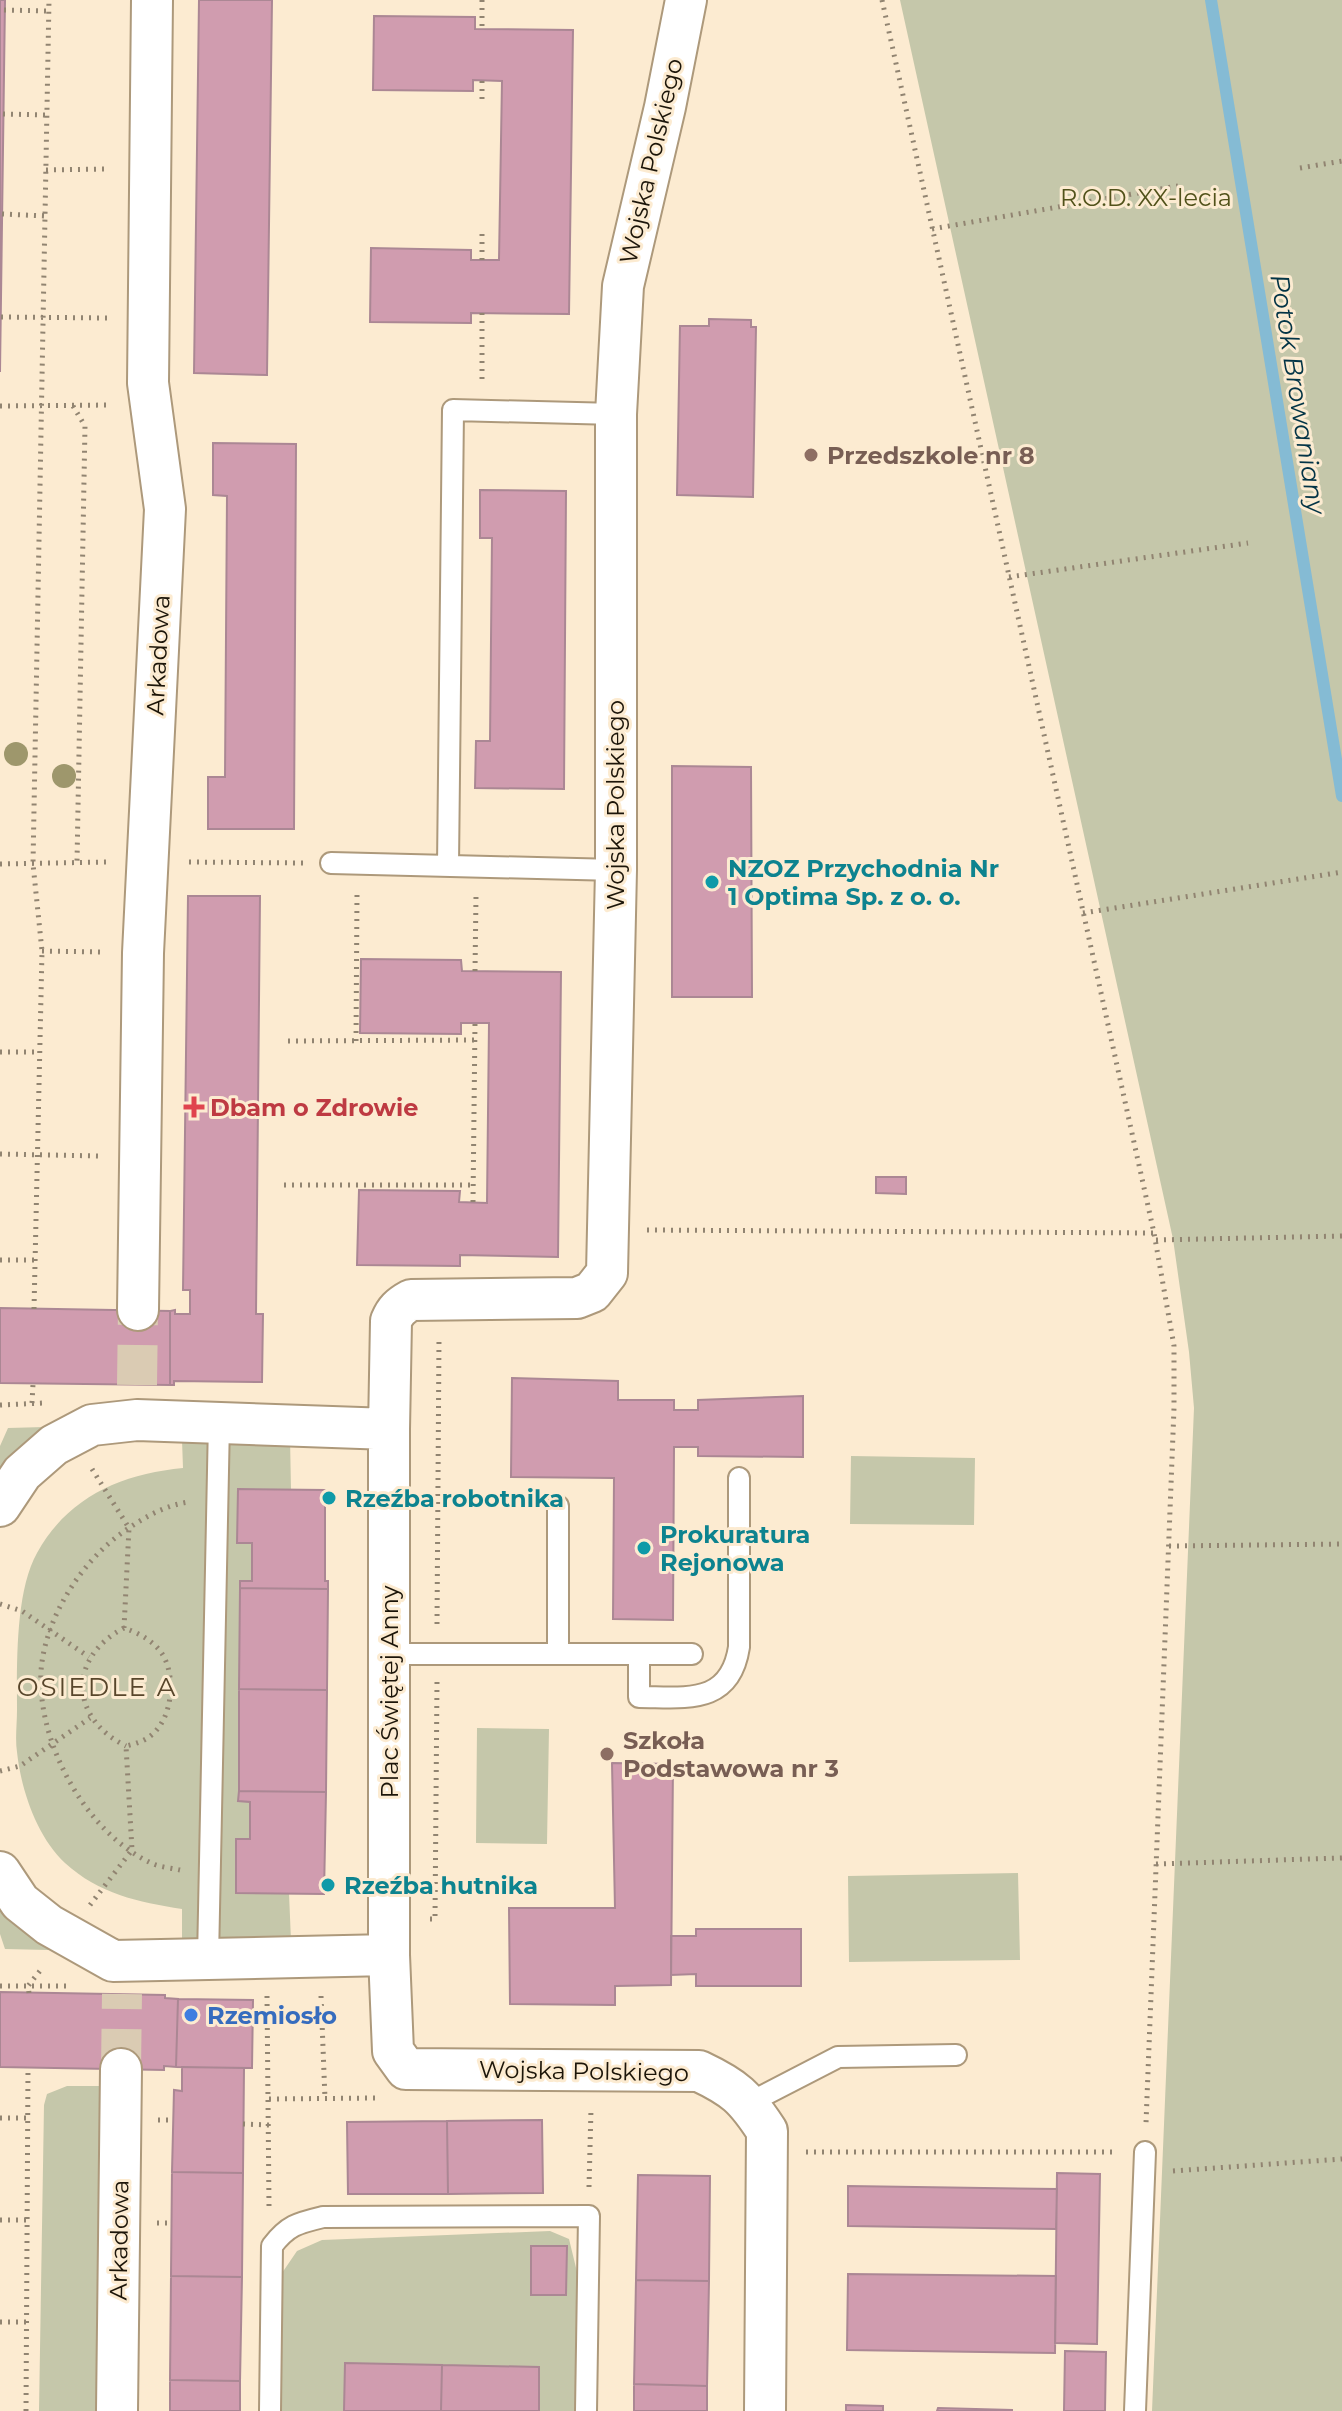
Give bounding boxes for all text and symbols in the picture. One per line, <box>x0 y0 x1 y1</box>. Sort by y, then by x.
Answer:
street label: Wojska Polskiego <box>613 55 689 267</box>
park label: R.O.D. XX-lecia <box>1060 183 1232 212</box>
water label: Potok Browaniany <box>1263 272 1333 518</box>
place label: Przedszkole nr 8 <box>827 441 1035 470</box>
marker: Przedszkole nr 8 <box>802 446 820 464</box>
street label: Arkadowa <box>140 594 176 716</box>
street label: Wojska Polskiego <box>601 700 630 910</box>
place label: NZOZ Przychodnia Nr 1 Optima Sp. z o. o. <box>728 854 999 911</box>
marker: NZOZ Przychodnia Nr 1 Optima Sp. z o. o. <box>703 873 721 891</box>
place label: Dbam o Zdrowie <box>210 1093 418 1122</box>
marker: Dbam o Zdrowie <box>185 1098 203 1116</box>
place label: Rzeźba robotnika <box>345 1484 564 1513</box>
marker: Rzeźba robotnika <box>320 1489 338 1507</box>
place label: Prokuratura Rejonowa <box>660 1520 810 1577</box>
marker: Prokuratura Rejonowa <box>635 1539 653 1557</box>
street label: Plac Świętej Anny <box>375 1586 404 1798</box>
district label: OSIEDLE A <box>17 1671 177 1703</box>
place label: Szkoła Podstawowa nr 3 <box>623 1726 839 1783</box>
marker: Szkoła Podstawowa nr 3 <box>598 1745 616 1763</box>
place label: Rzeźba hutnika <box>344 1871 538 1900</box>
marker: Rzeźba hutnika <box>319 1876 337 1894</box>
place label: Rzemiosło <box>207 2001 337 2030</box>
marker: Rzemiosło <box>182 2006 200 2024</box>
street label: Wojska Polskiego <box>479 2055 689 2087</box>
street label: Arkadowa <box>103 2179 135 2301</box>

